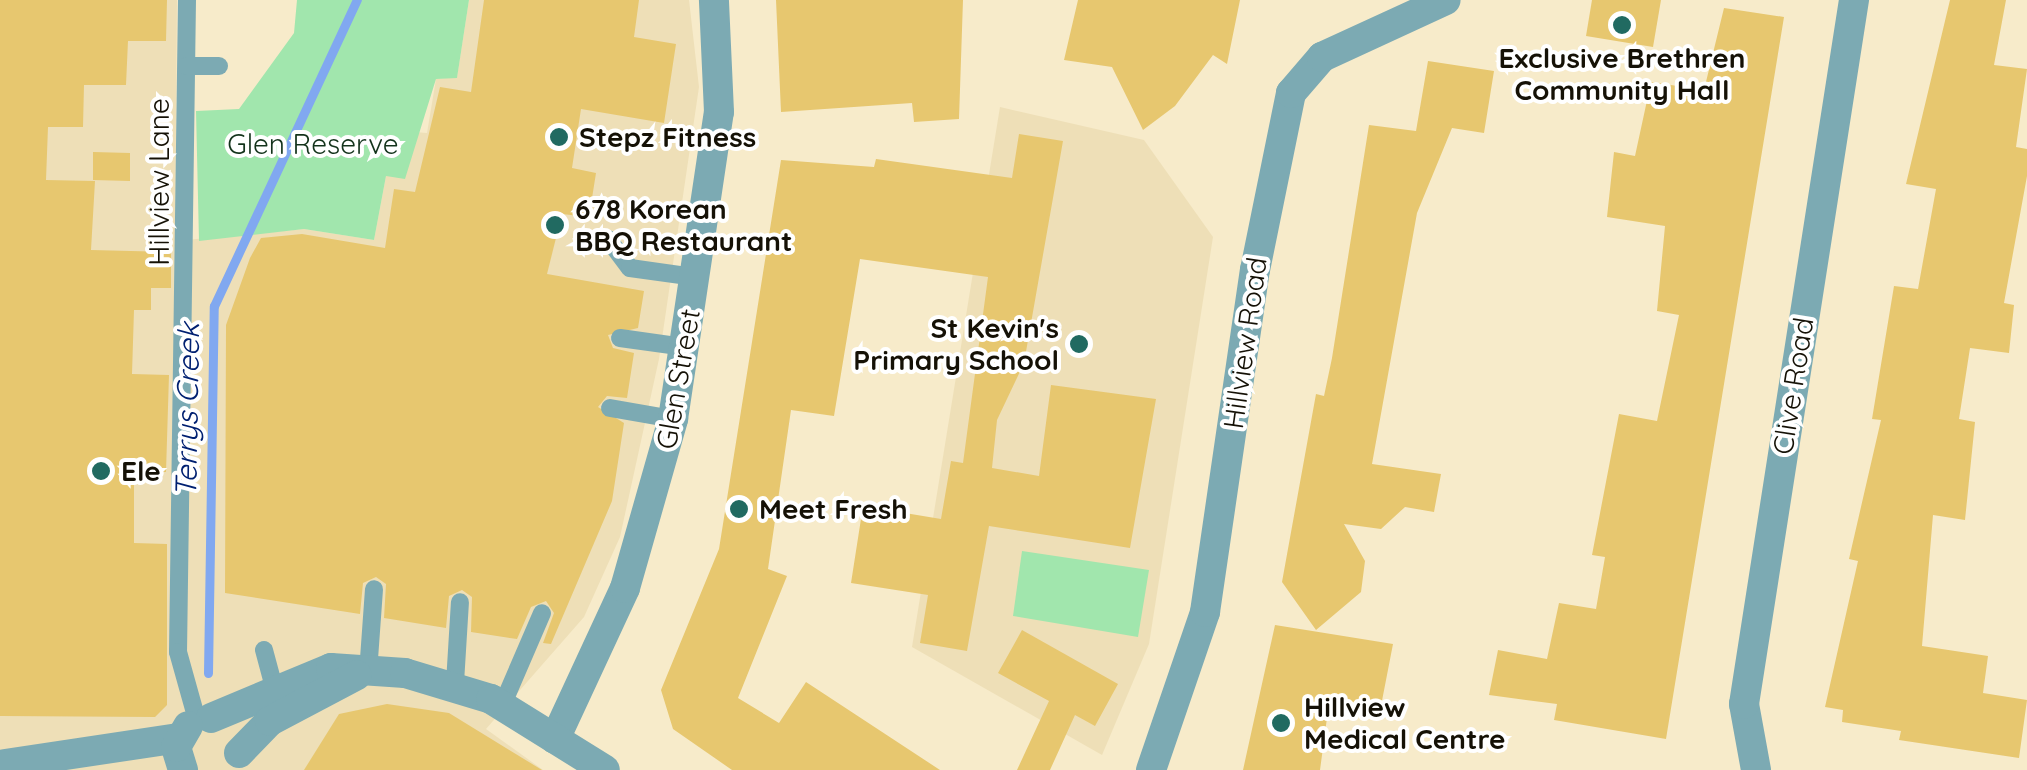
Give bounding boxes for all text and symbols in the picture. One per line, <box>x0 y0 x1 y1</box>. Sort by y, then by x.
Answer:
marker: Exclusive Brethren Community Hall <box>1611 14 1633 36</box>
place label: Exclusive Brethren Community Hall <box>1498 41 1746 107</box>
street label: Hillview Lane <box>142 98 176 266</box>
place label: Stepz Fitness <box>579 120 756 154</box>
marker: Stepz Fitness <box>548 126 570 148</box>
park label: Glen Reserve <box>227 127 399 161</box>
place label: 678 Korean BBQ Restaurant <box>575 192 793 258</box>
marker: 678 Korean BBQ Restaurant <box>544 214 566 236</box>
street label: Hillview Road <box>1216 255 1274 431</box>
street label: Glen Street <box>649 306 707 452</box>
place label: St Kevin's Primary School <box>853 311 1059 377</box>
street label: Clive Road <box>1766 315 1820 457</box>
water label: Terrys Creek <box>167 323 207 497</box>
marker: St Kevin's Primary School <box>1068 333 1090 355</box>
place label: Ele <box>121 454 161 488</box>
marker: Ele <box>90 460 112 482</box>
place label: Meet Fresh <box>759 492 908 526</box>
marker: Meet Fresh <box>728 498 750 520</box>
place label: Hillview Medical Centre <box>1304 690 1505 756</box>
marker: Hillview Medical Centre <box>1268 710 1294 736</box>

